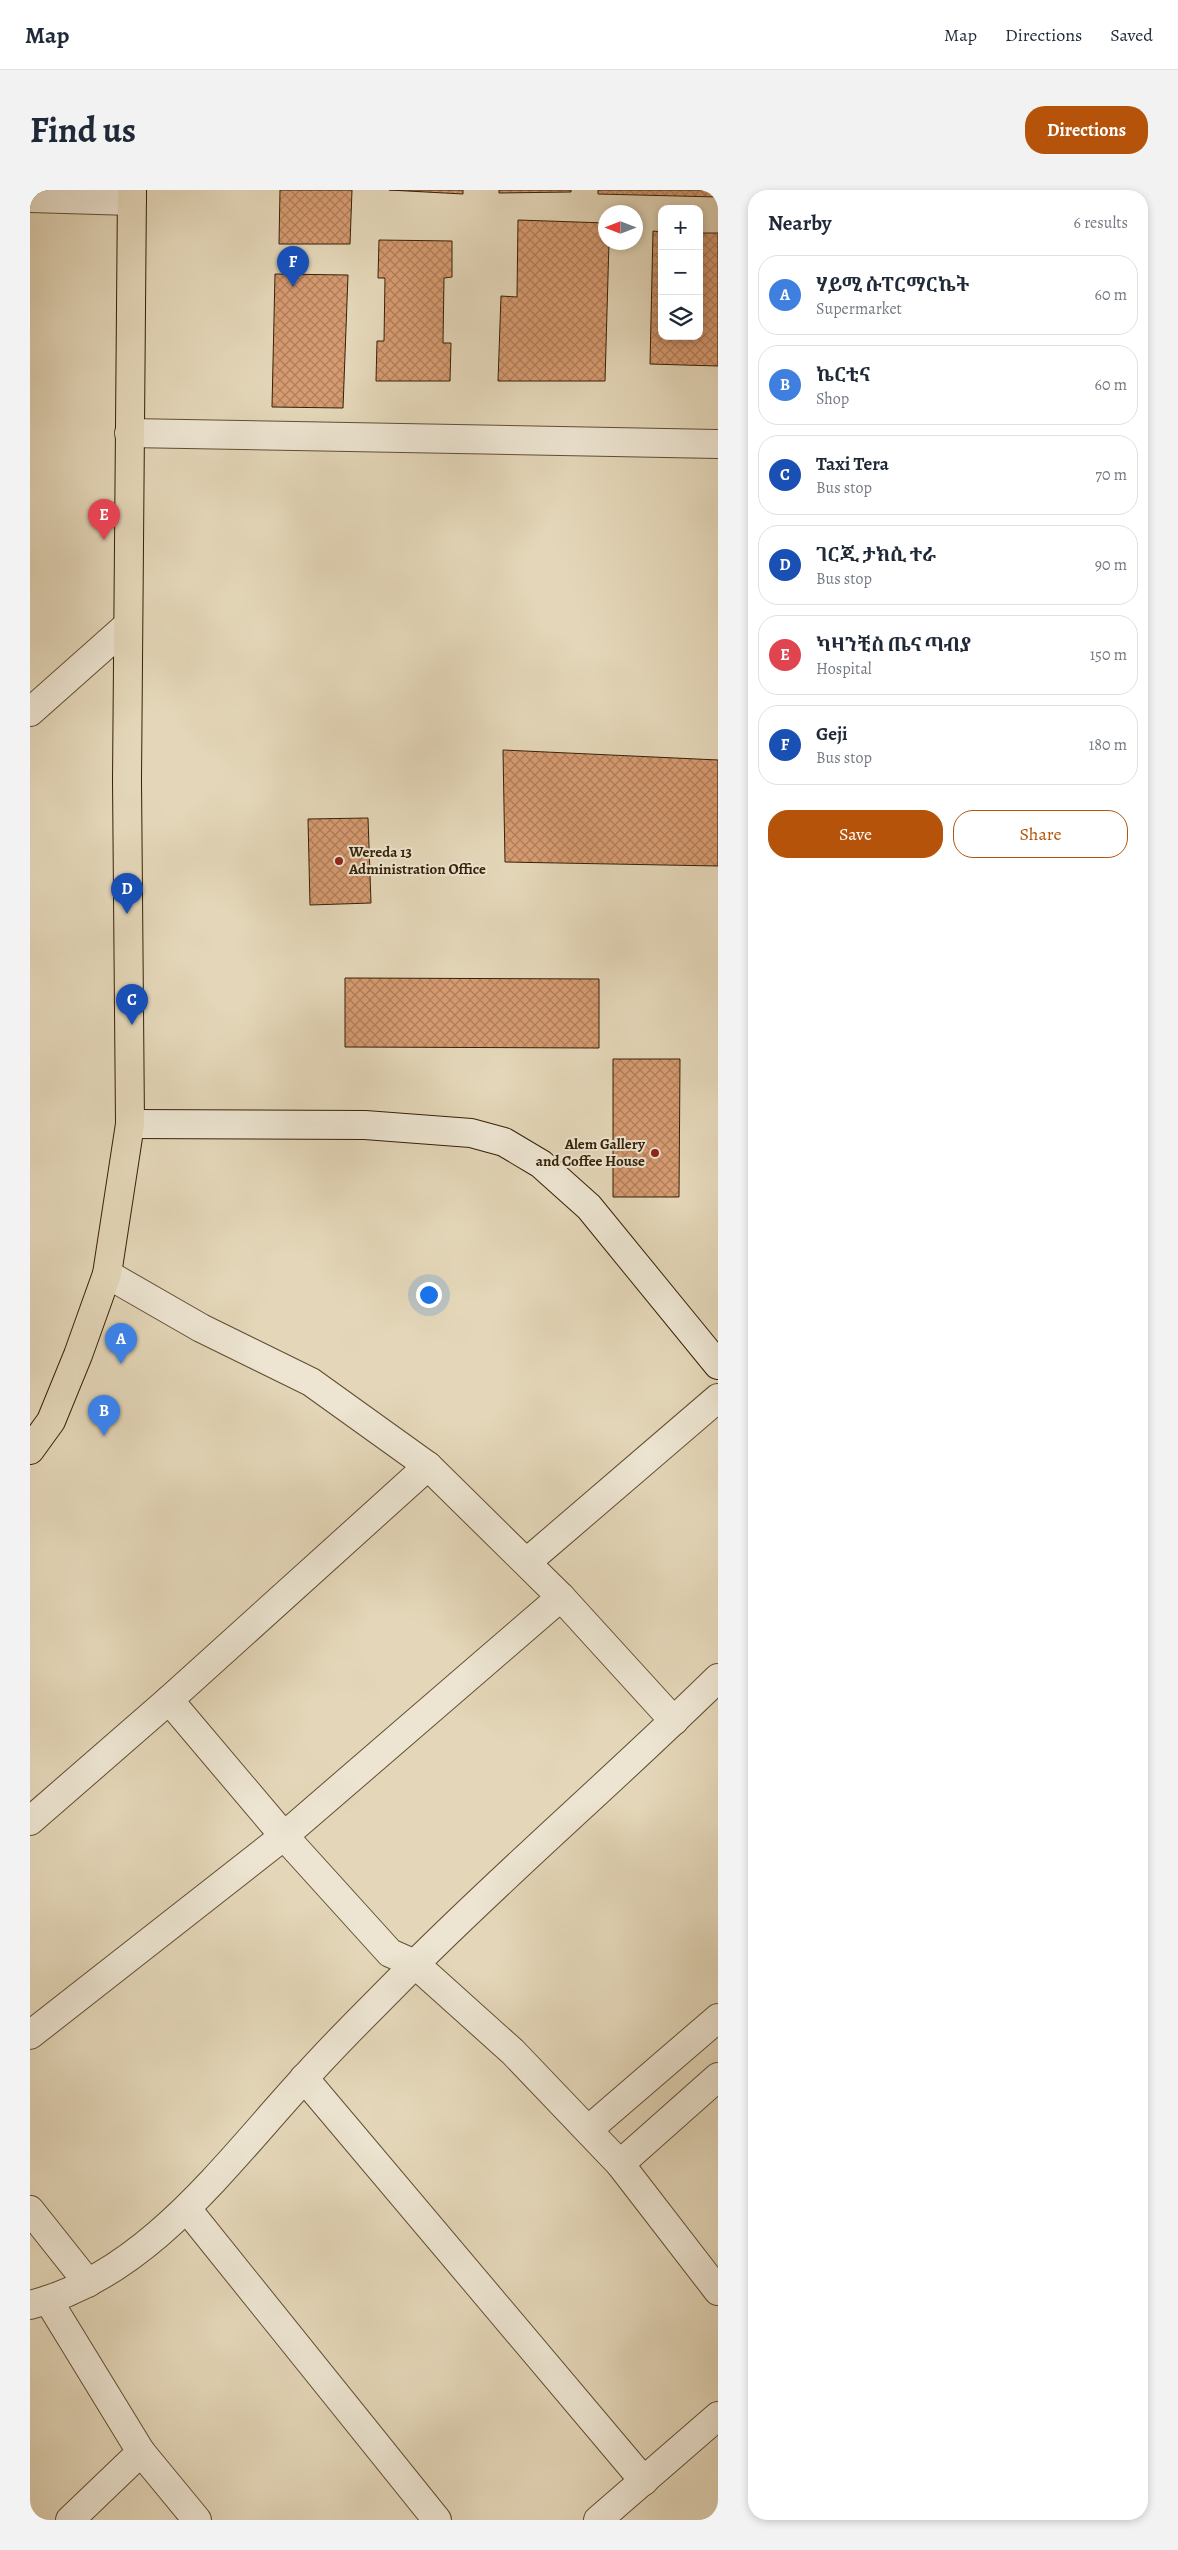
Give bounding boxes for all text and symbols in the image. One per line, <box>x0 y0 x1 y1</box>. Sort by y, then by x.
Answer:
text: Map <box>25 19 69 51</box>
text: Map <box>944 23 977 47</box>
text: Directions <box>1005 23 1082 47</box>
text: Saved <box>1110 23 1153 47</box>
text: Find us <box>30 106 136 154</box>
button: Directions <box>1025 106 1148 154</box>
north arrow <box>598 205 643 250</box>
map controls <box>658 205 703 340</box>
button: + <box>658 205 703 250</box>
text: Nearby <box>768 209 831 237</box>
text: 6 results <box>1074 212 1128 234</box>
pin: F <box>277 246 309 287</box>
button: − <box>658 250 703 295</box>
text: ሃይሚ ሱፐርማርኬት <box>816 272 969 298</box>
text: A <box>780 284 790 306</box>
text: 60 m <box>1095 284 1127 306</box>
button: layers <box>658 295 703 340</box>
text: Supermarket <box>816 298 902 320</box>
text: ኬርቲና <box>816 362 870 388</box>
text: B <box>780 374 790 396</box>
text: 60 m <box>1095 374 1127 396</box>
text: Shop <box>816 388 849 410</box>
text: Taxi Tera <box>816 451 889 477</box>
text: C <box>780 464 790 486</box>
text: 70 m <box>1095 464 1127 486</box>
text: Bus stop <box>816 477 872 499</box>
pin: E <box>88 499 120 540</box>
text: ገርጂ ታክሲ ተራ <box>816 542 936 568</box>
text: D <box>779 554 791 576</box>
text: 90 m <box>1095 554 1127 576</box>
text: Bus stop <box>816 568 872 590</box>
text: ካዛንቺስ ጤና ጣብያ <box>816 632 971 658</box>
text: E <box>780 644 790 666</box>
text: 150 m <box>1090 644 1127 666</box>
text: Hospital <box>816 658 872 680</box>
text: Geji <box>816 721 848 747</box>
text: F <box>781 734 789 756</box>
text: 180 m <box>1089 734 1127 756</box>
text: Bus stop <box>816 747 872 769</box>
button: Save <box>768 810 943 858</box>
button: Share <box>953 810 1128 858</box>
place label: Wereda 13 Administration Office <box>348 842 486 879</box>
marker: Wereda 13 Administration Office <box>333 855 345 867</box>
pin: D <box>111 873 143 914</box>
pin: C <box>116 984 148 1025</box>
place label: Alem Gallery and Coffee House <box>536 1134 646 1171</box>
marker: Alem Gallery and Coffee House <box>649 1147 661 1159</box>
your location <box>416 1282 442 1308</box>
pin: A <box>105 1323 137 1364</box>
pin: B <box>88 1395 120 1436</box>

